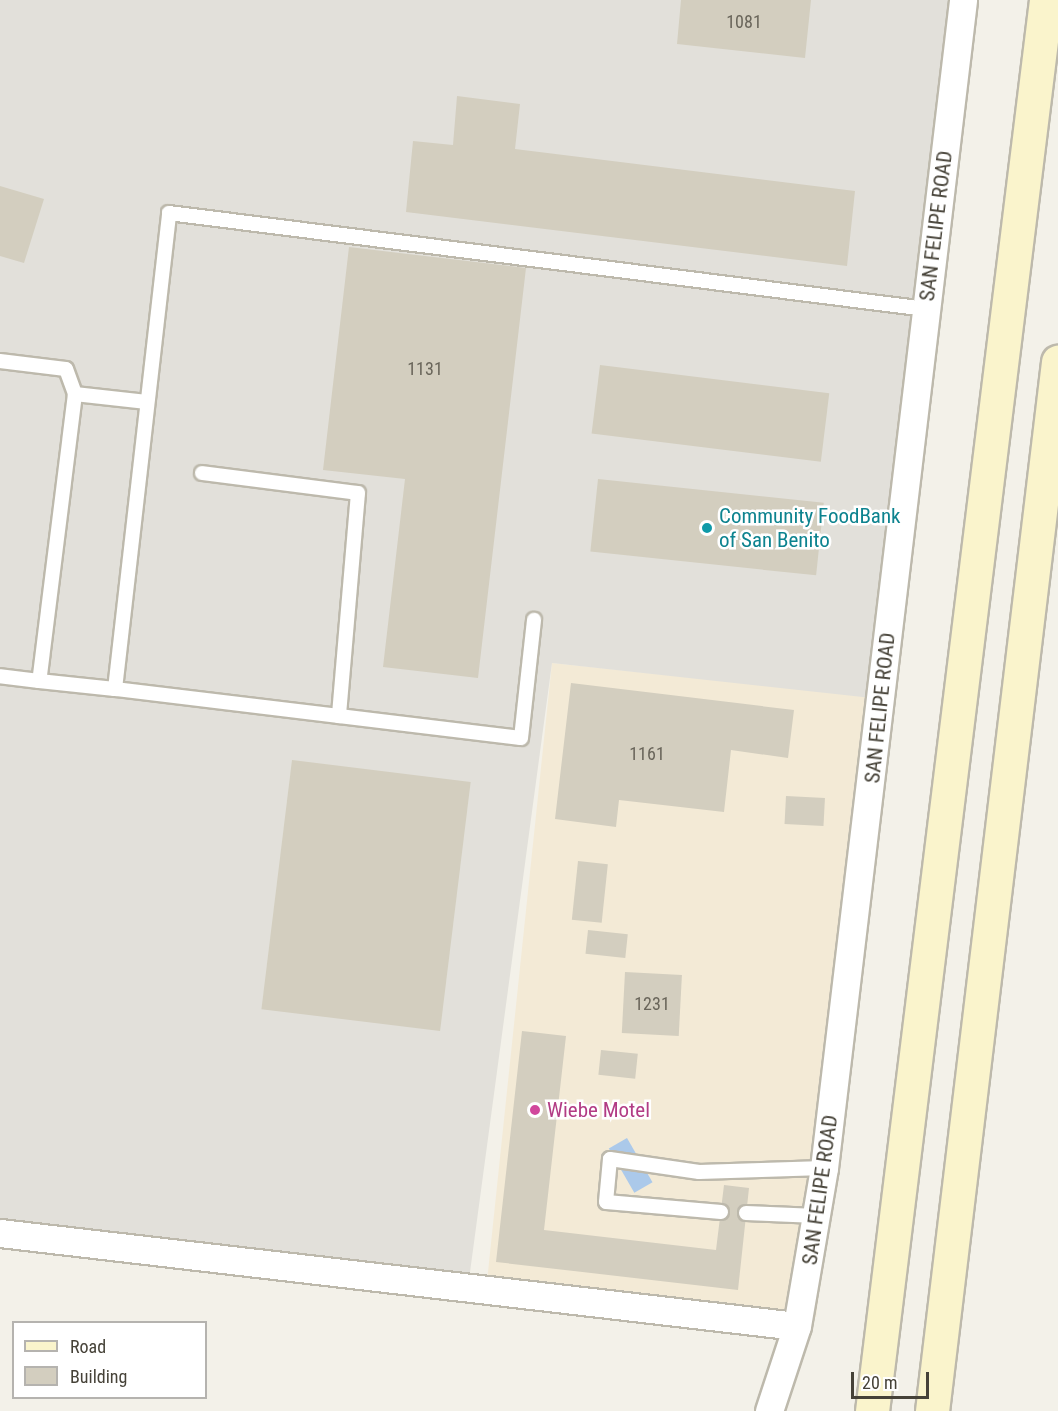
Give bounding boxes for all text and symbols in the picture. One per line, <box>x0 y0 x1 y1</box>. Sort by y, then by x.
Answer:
house number: 1081 <box>726 11 762 33</box>
street label: SAN FELIPE ROAD <box>914 149 958 303</box>
house number: 1131 <box>407 358 443 380</box>
place label: Community FoodBank of San Benito <box>719 503 901 553</box>
marker: Community FoodBank of San Benito <box>700 521 714 535</box>
street label: SAN FELIPE ROAD <box>860 632 900 784</box>
house number: 1161 <box>629 743 665 765</box>
house number: 1231 <box>634 993 670 1015</box>
place label: Wiebe Motel <box>547 1097 650 1123</box>
marker: Wiebe Motel <box>528 1103 542 1117</box>
street label: SAN FELIPE ROAD <box>797 1113 843 1267</box>
legend <box>12 1321 207 1399</box>
text: Road <box>70 1336 106 1357</box>
scale bar <box>854 1360 932 1398</box>
text: Building <box>70 1366 127 1387</box>
text: 20 m <box>862 1372 897 1393</box>

